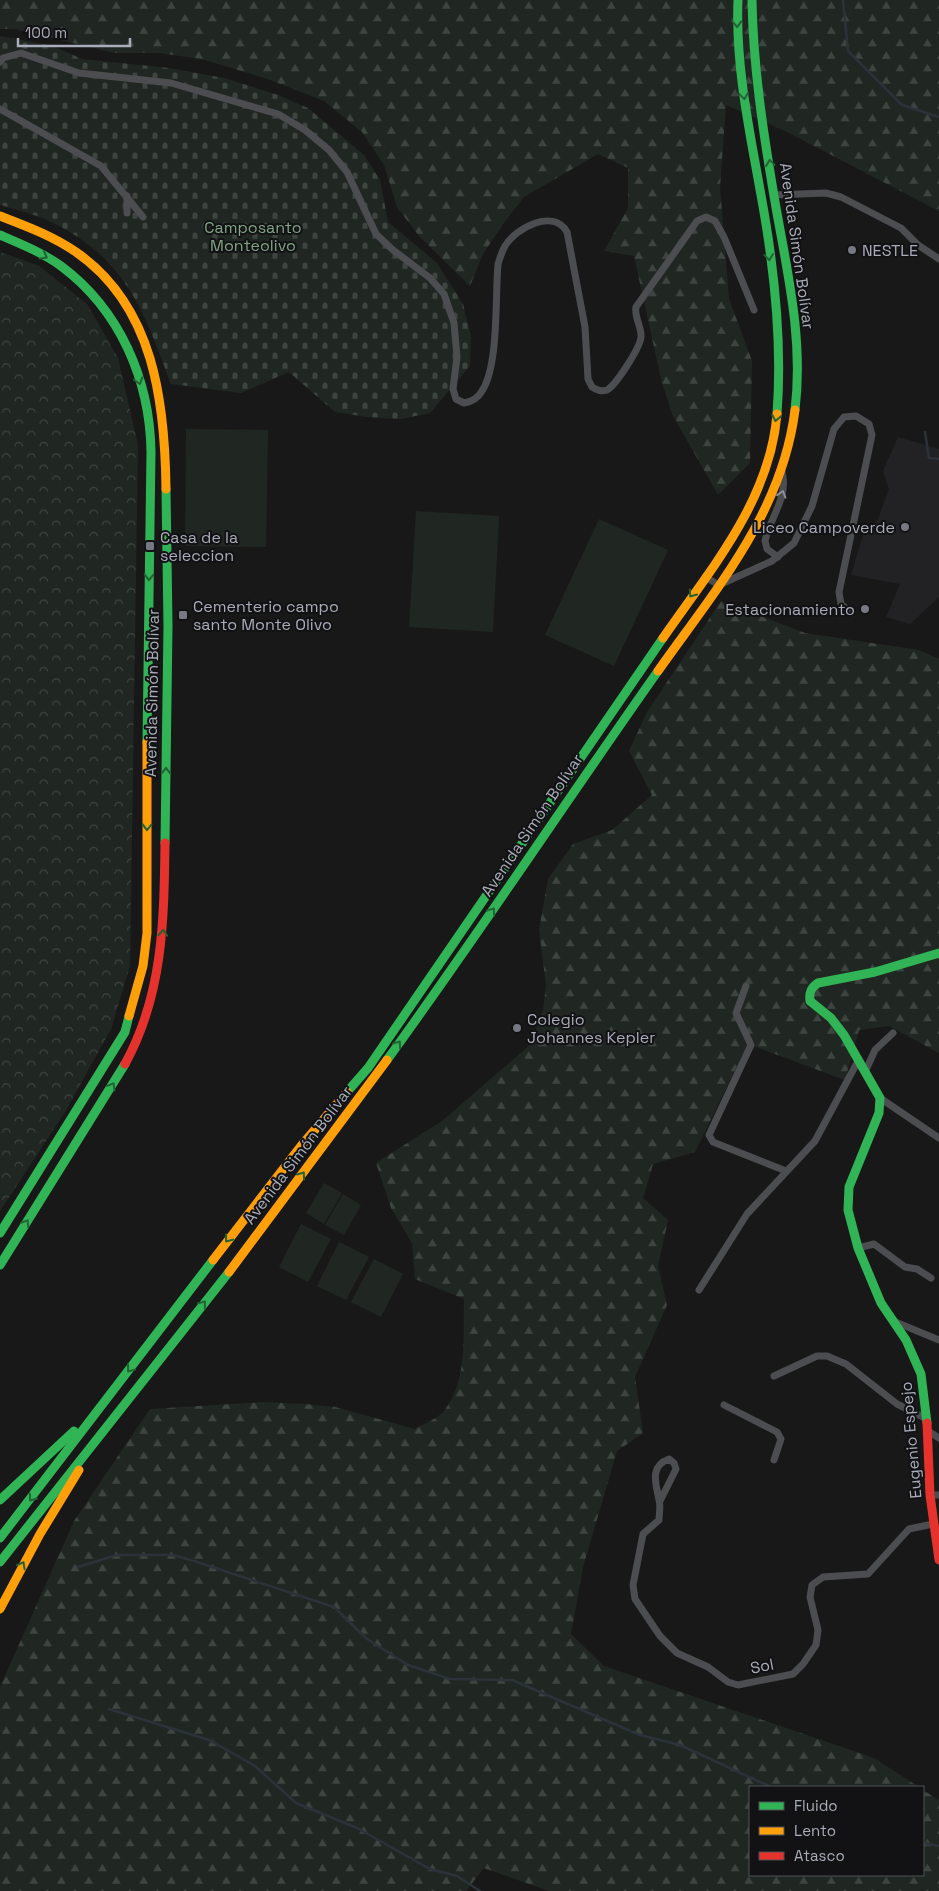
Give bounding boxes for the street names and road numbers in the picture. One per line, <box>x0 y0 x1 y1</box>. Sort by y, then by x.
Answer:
street label: Avenida Simón Bolívar <box>775 161 819 331</box>
street label: Avenida Simón Bolívar <box>140 609 164 777</box>
street label: Avenida Simón Bolívar <box>476 749 588 901</box>
street label: Avenida Simón Bolívar <box>239 1082 357 1228</box>
street label: Eugenio Espejo <box>895 1381 927 1499</box>
street label: Sol <box>748 1653 776 1679</box>

